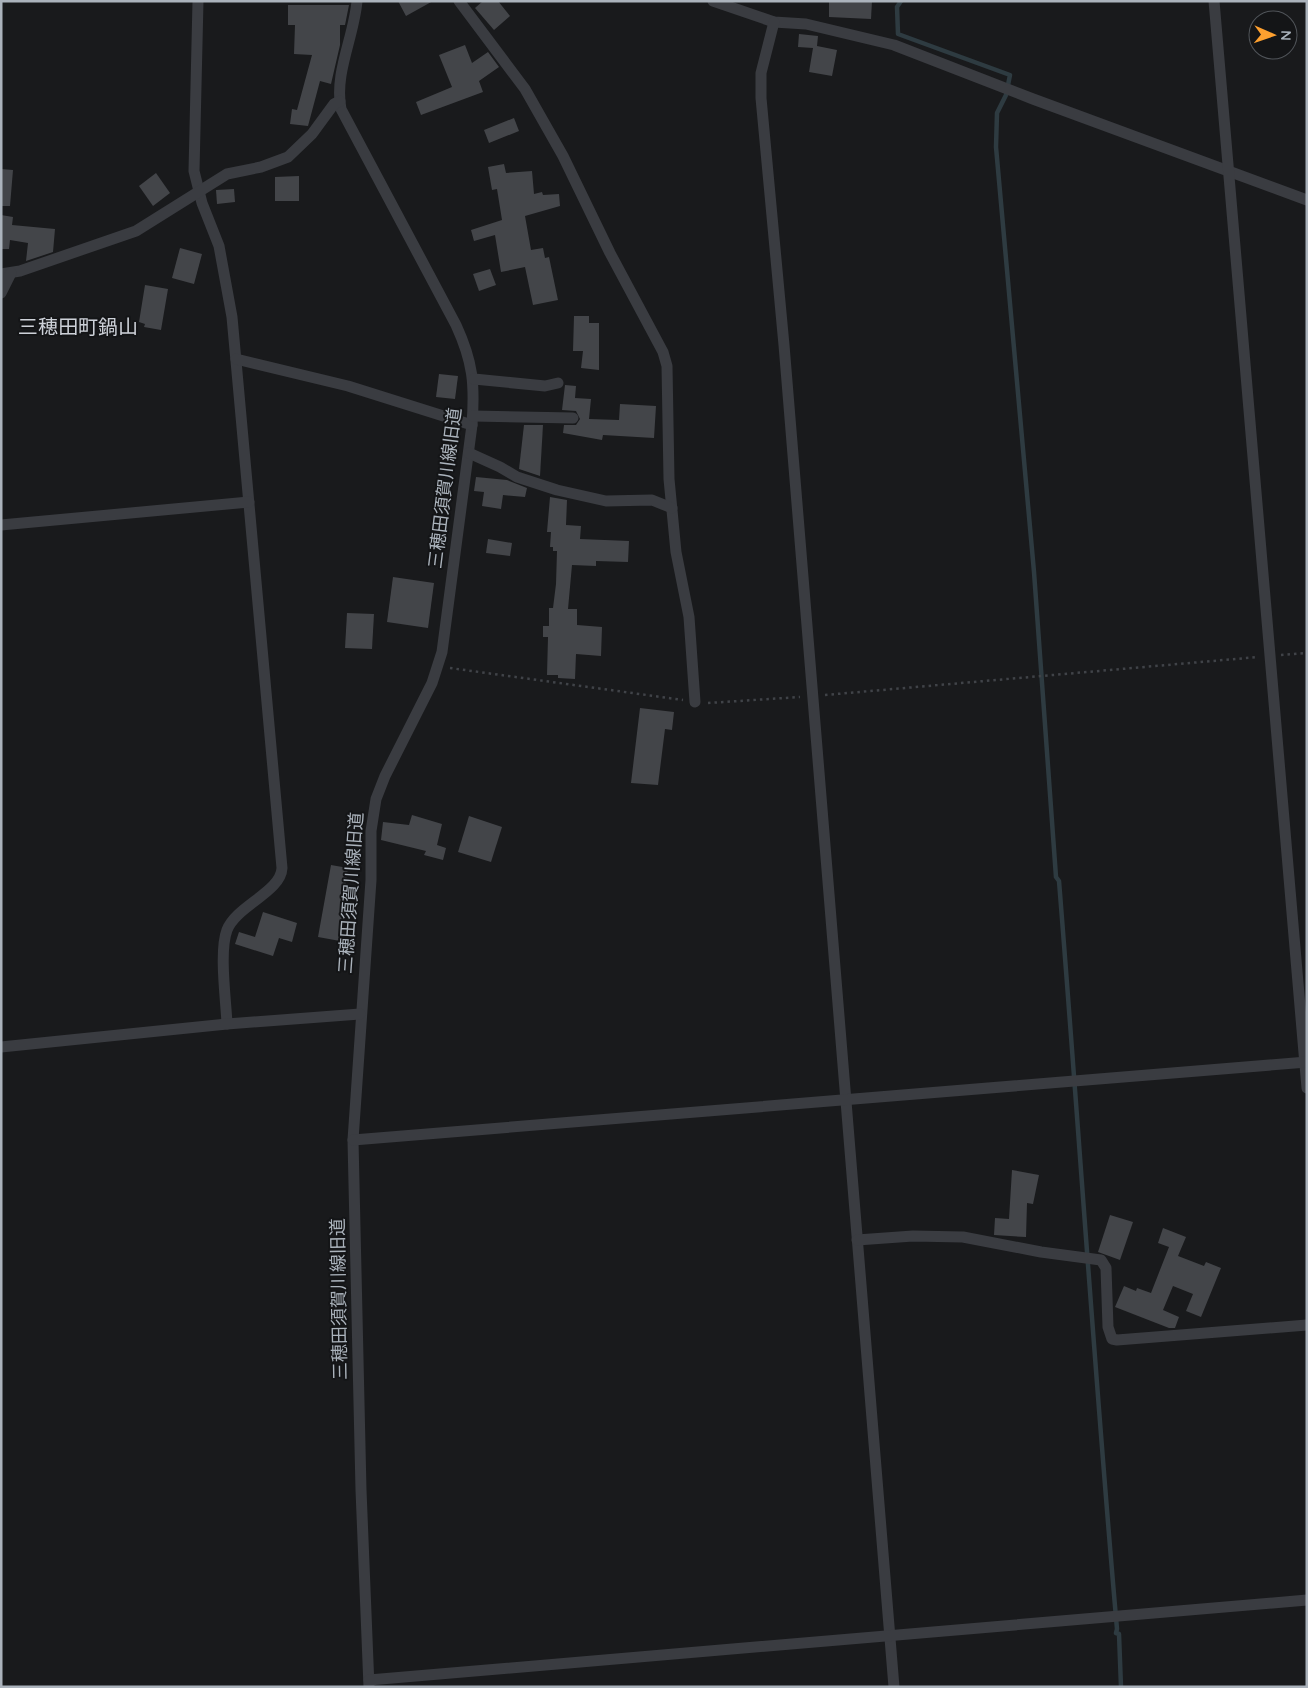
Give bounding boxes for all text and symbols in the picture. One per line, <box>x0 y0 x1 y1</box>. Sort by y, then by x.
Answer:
north arrow <box>1248 10 1298 60</box>
text: N <box>1277 30 1295 41</box>
district label: 三穂田町鍋山 <box>18 314 138 339</box>
street label: 三穂田須賀川線旧道 <box>423 406 466 570</box>
street label: 三穂田須賀川線旧道 <box>333 811 368 975</box>
street label: 三穂田須賀川線旧道 <box>326 1218 351 1380</box>

